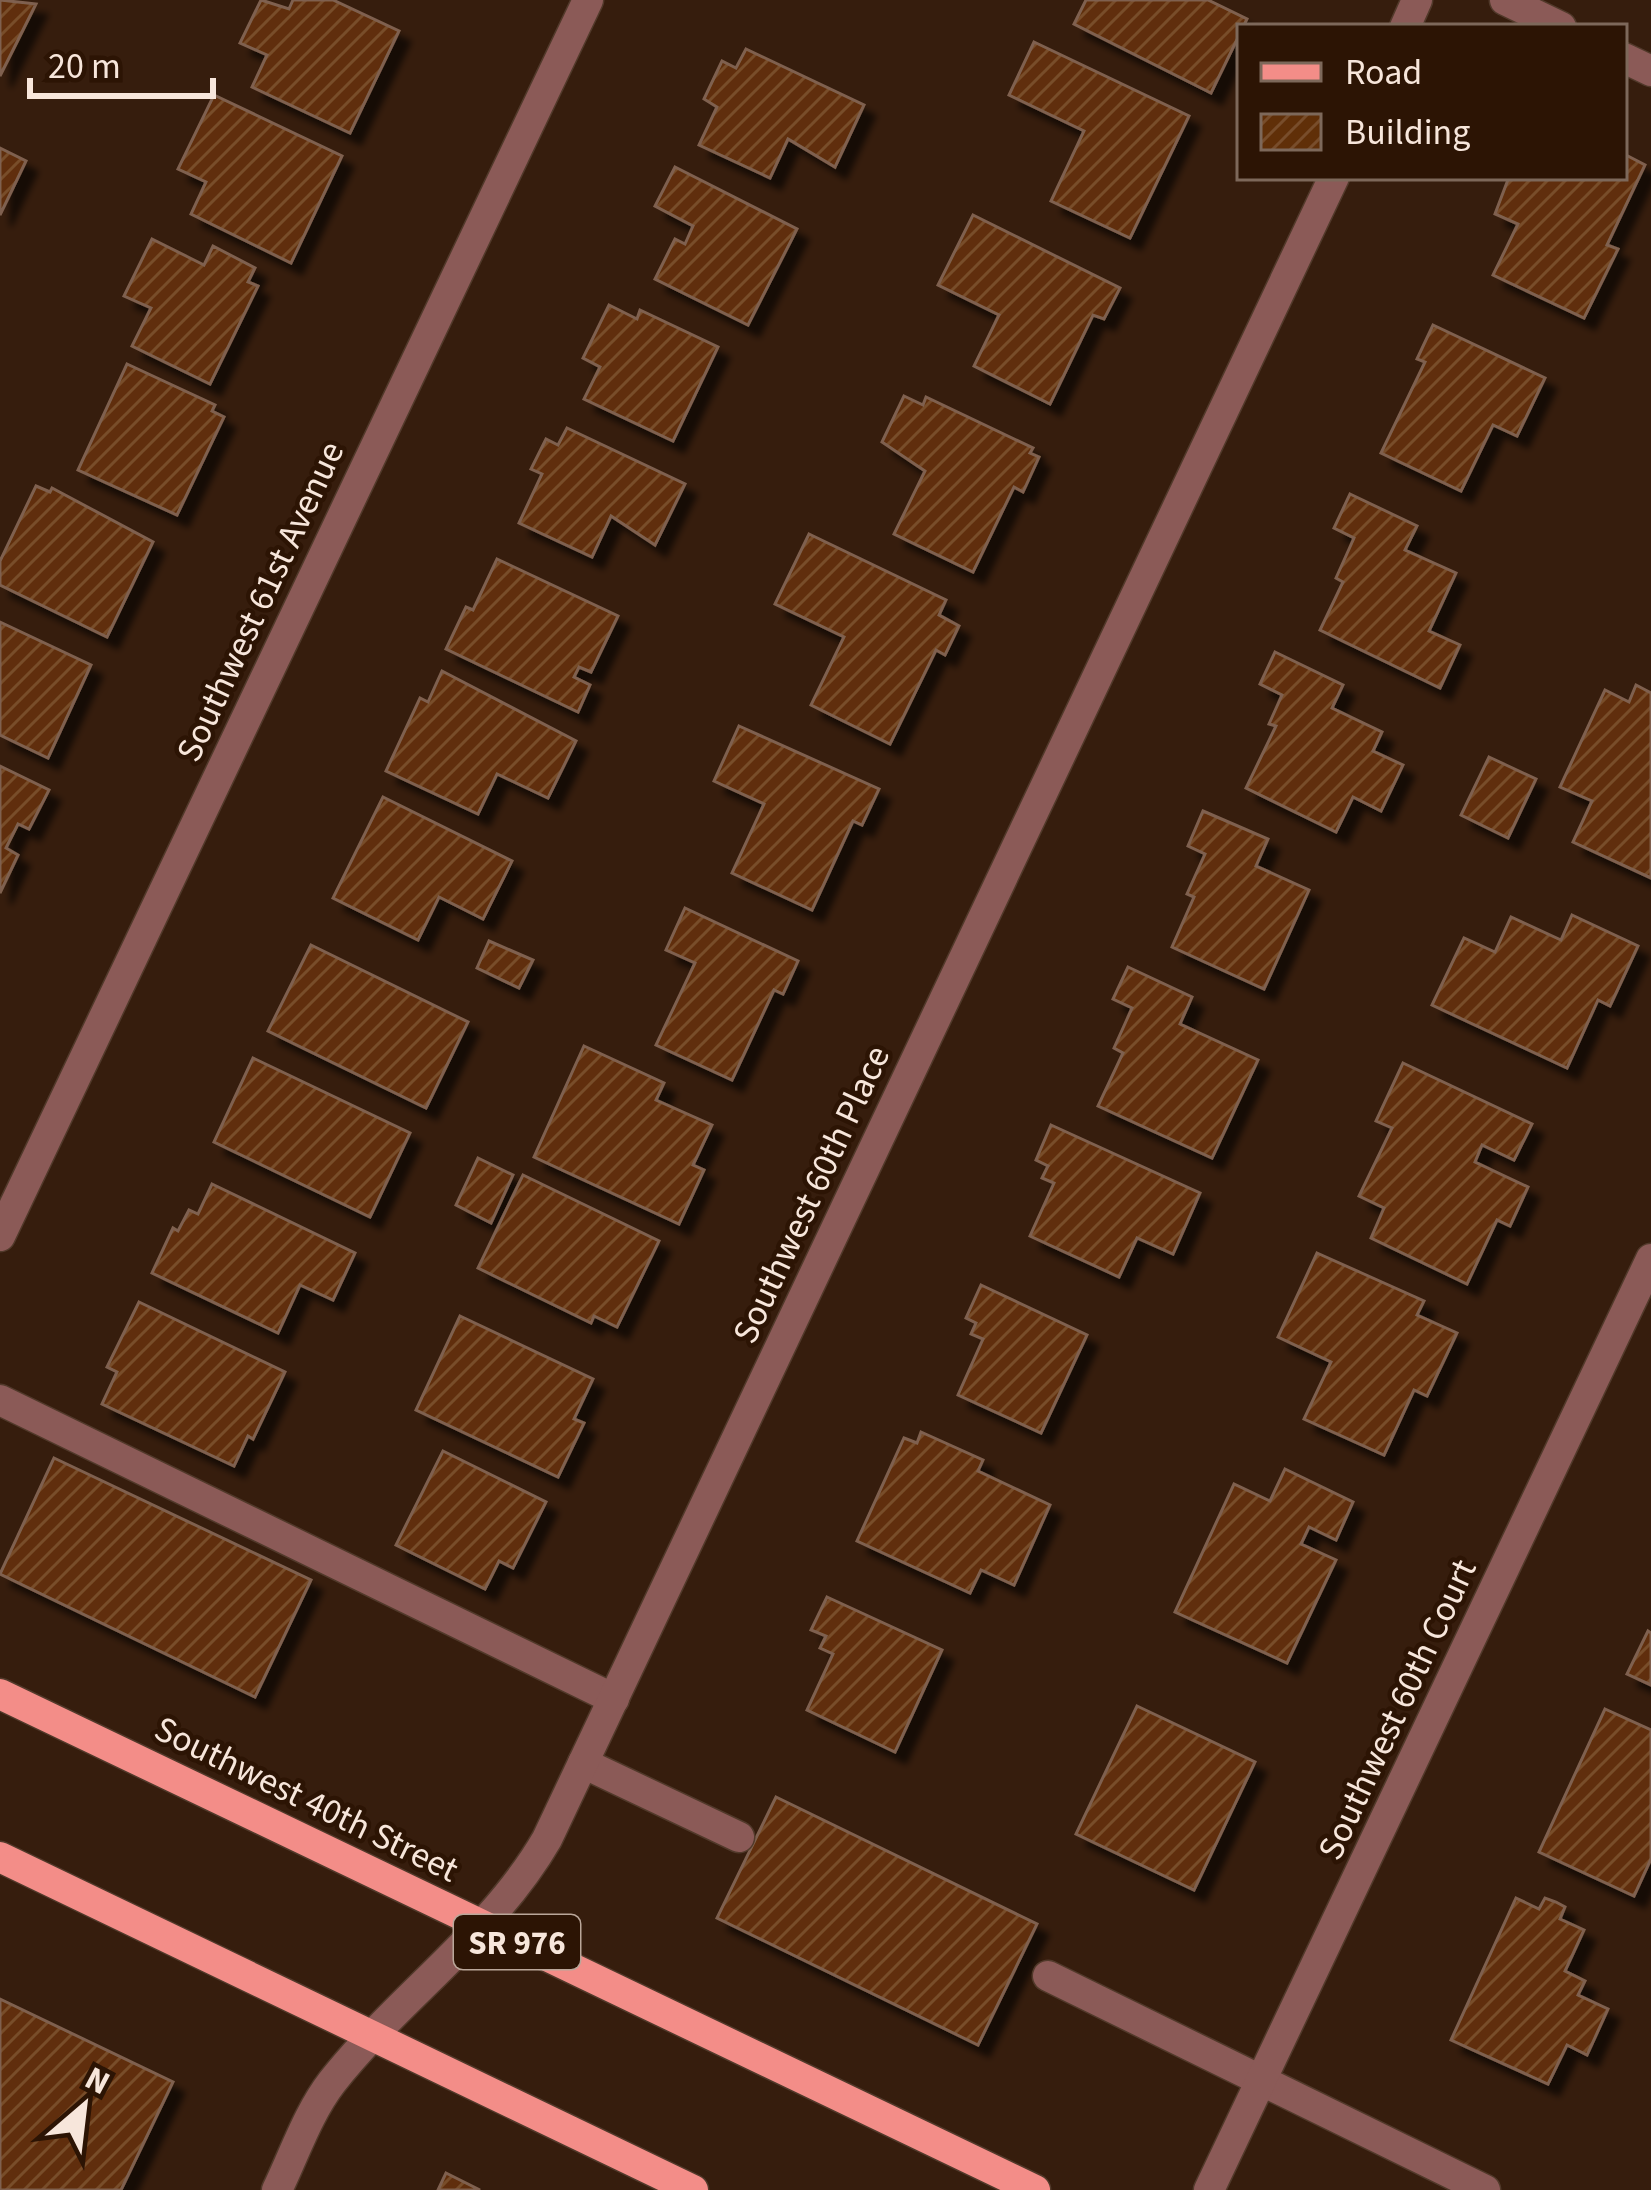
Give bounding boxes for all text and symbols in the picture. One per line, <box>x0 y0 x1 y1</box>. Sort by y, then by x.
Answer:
scale bar <box>30 24 213 98</box>
legend <box>1237 24 1627 180</box>
text: 20 m <box>48 41 121 92</box>
text: Road <box>1345 47 1422 98</box>
text: Building <box>1345 107 1470 158</box>
street label: Southwest 61st Avenue <box>164 433 357 770</box>
street label: Southwest 60th Place <box>720 1037 903 1352</box>
street label: Southwest 60th Court <box>1305 1551 1489 1868</box>
street label: Southwest 40th Street <box>146 1704 467 1895</box>
road number: SR 976 <box>454 1915 580 1969</box>
north arrow <box>24 2046 144 2166</box>
text: N <box>77 2055 118 2107</box>

